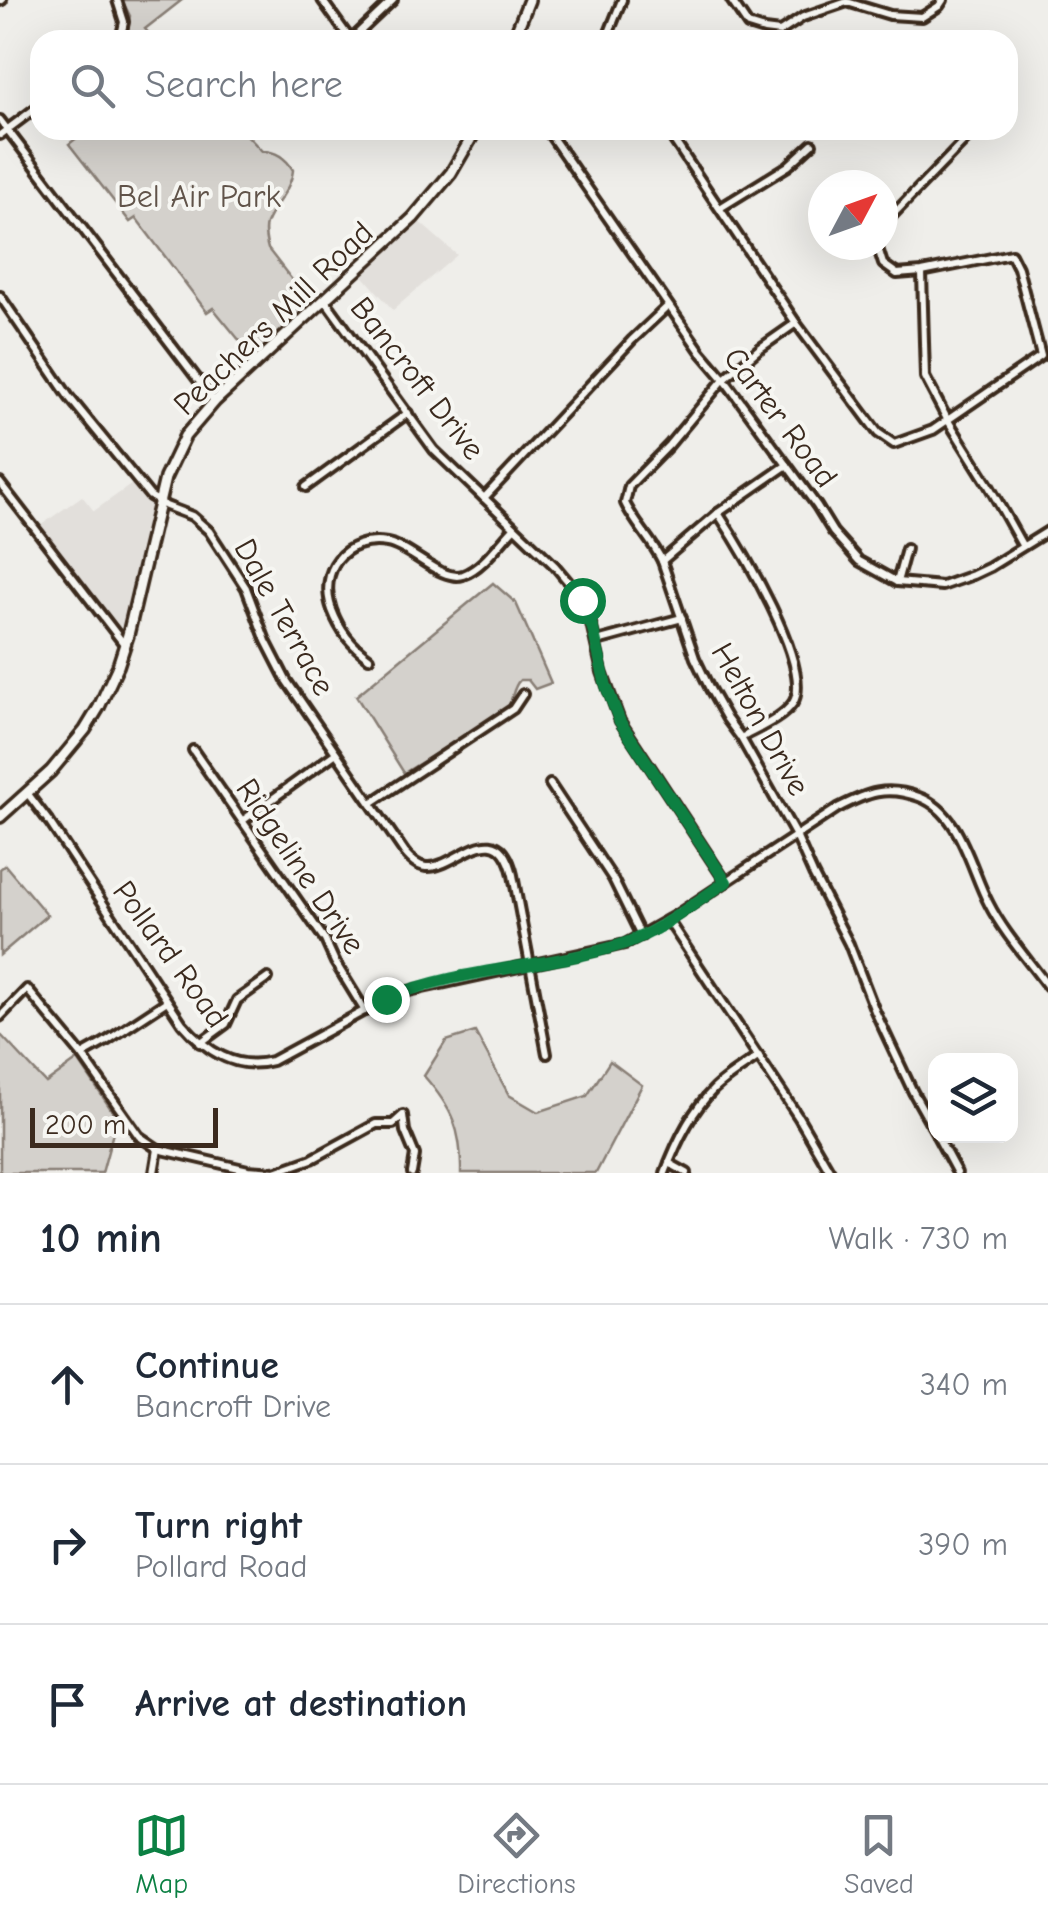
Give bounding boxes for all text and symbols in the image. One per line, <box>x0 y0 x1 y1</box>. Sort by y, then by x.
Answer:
search box <box>30 30 1018 140</box>
icon: search <box>65 58 120 113</box>
text: Search here <box>145 63 343 107</box>
north arrow <box>808 170 898 260</box>
park label: Bel Air Park <box>117 178 282 215</box>
street label: Peachers Mill Road <box>166 214 381 423</box>
street label: Bancroft Drive <box>343 290 493 467</box>
street label: Carter Road <box>716 340 845 495</box>
street label: Dale Terrace <box>226 532 343 702</box>
route start <box>560 578 606 624</box>
street label: Helton Drive <box>704 637 818 802</box>
street label: Ridgeline Drive <box>228 771 373 961</box>
street label: Pollard Road <box>105 874 236 1035</box>
route end <box>364 977 410 1023</box>
map controls <box>928 1053 1018 1143</box>
button: layers <box>928 1053 1018 1143</box>
scale bar <box>30 1103 218 1148</box>
text: 200 m <box>45 1109 126 1141</box>
text: 10 min <box>40 1214 162 1263</box>
text: Walk · 730 m <box>828 1220 1008 1257</box>
text: Continue <box>135 1344 279 1388</box>
icon: ahead <box>40 1357 95 1412</box>
text: 340 m <box>920 1366 1008 1403</box>
text: Bancroft Drive <box>135 1388 331 1425</box>
text: Turn right <box>135 1504 302 1548</box>
icon: right <box>40 1517 95 1572</box>
text: 390 m <box>918 1526 1008 1563</box>
text: Pollard Road <box>135 1548 308 1585</box>
icon: arrive <box>40 1677 95 1732</box>
text: Arrive at destination <box>135 1682 467 1726</box>
tab: Map <box>134 1808 189 1900</box>
tab: Directions <box>457 1808 576 1900</box>
tab: Saved <box>844 1808 914 1900</box>

